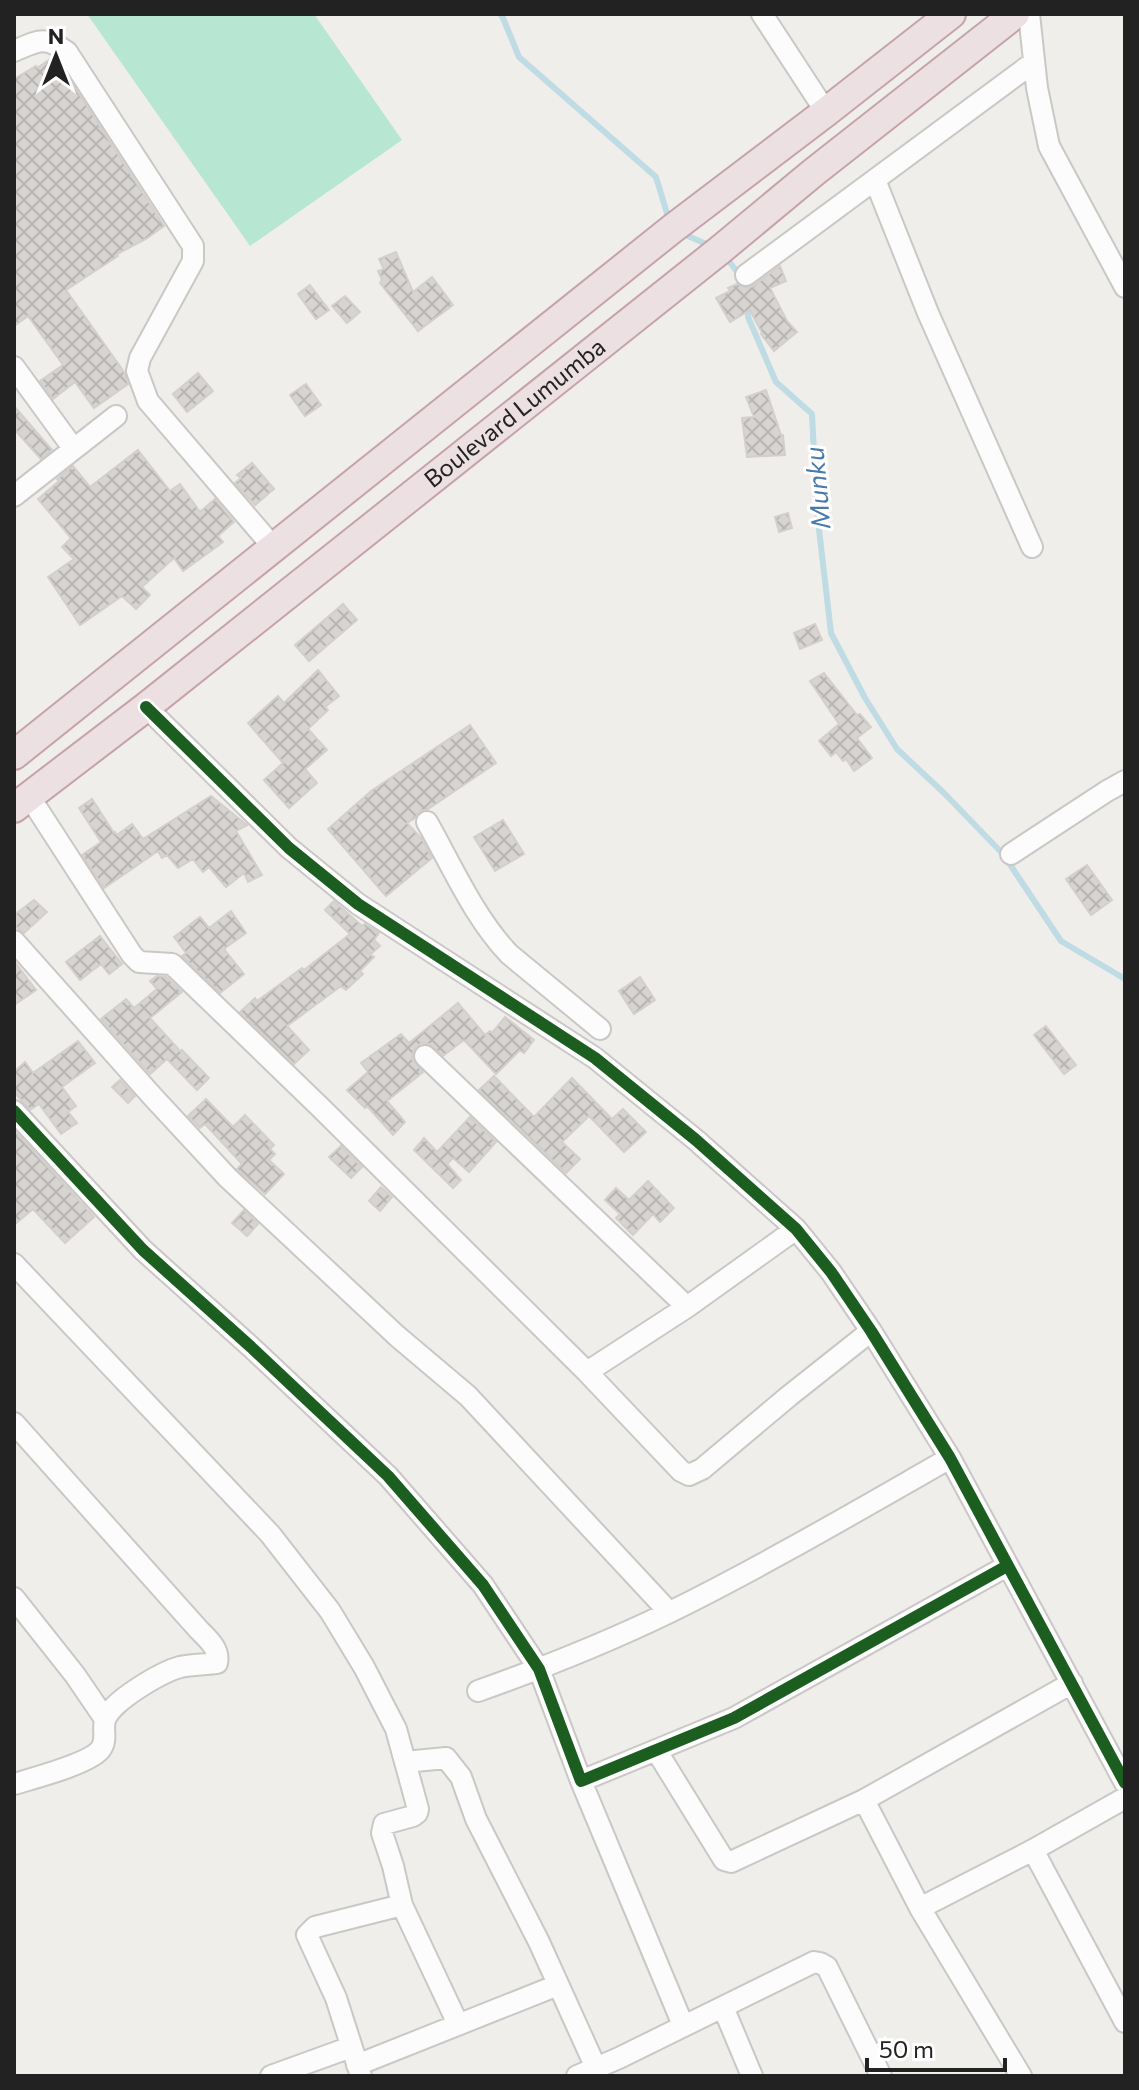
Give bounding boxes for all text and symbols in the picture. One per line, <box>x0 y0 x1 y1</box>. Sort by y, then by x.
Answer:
north arrow <box>16 16 96 96</box>
text: N <box>48 22 64 49</box>
street label: Boulevard Lumumba <box>418 331 611 493</box>
water label: Munku <box>797 446 836 531</box>
scale bar <box>867 2022 1005 2072</box>
text: 50 m <box>879 2034 934 2063</box>

